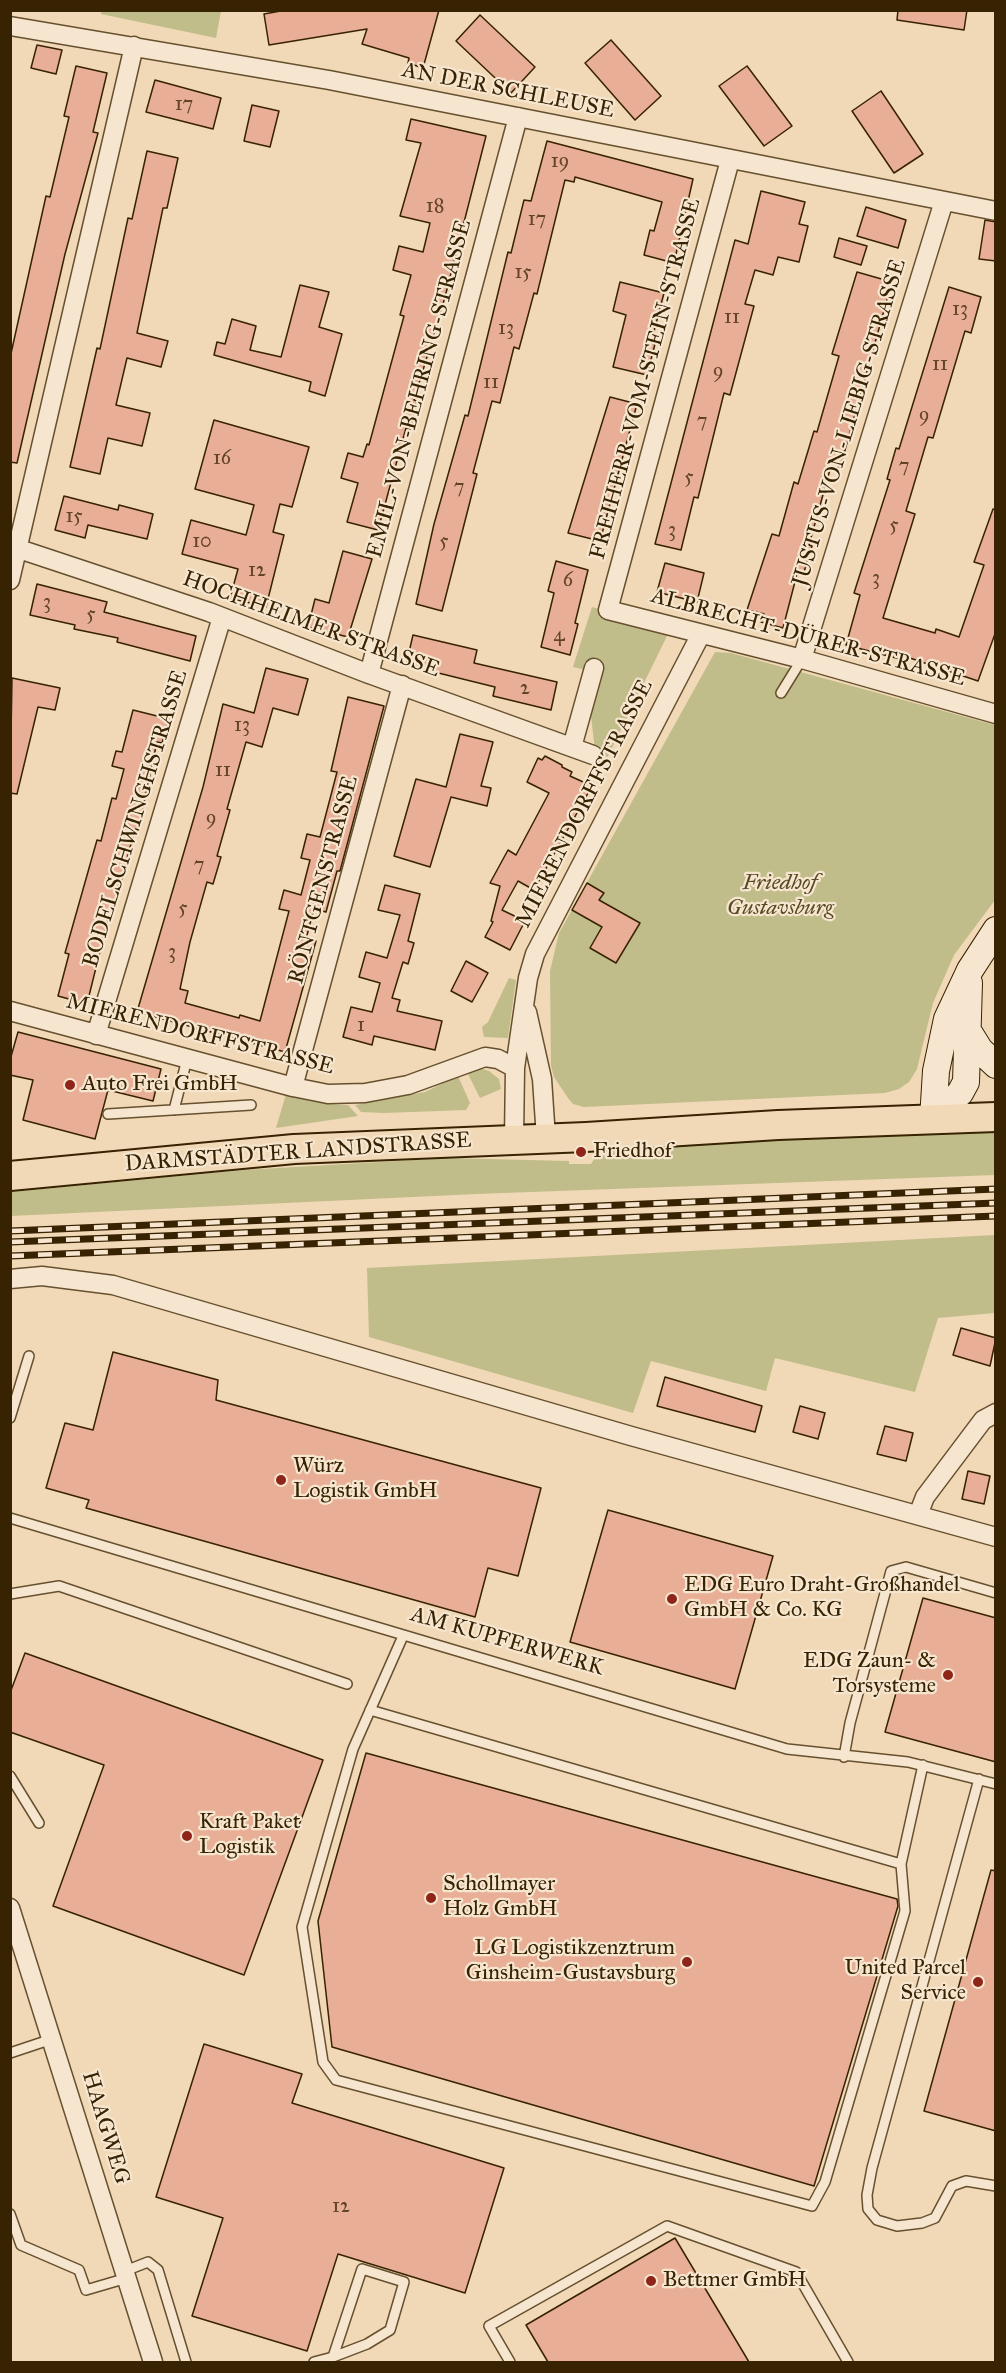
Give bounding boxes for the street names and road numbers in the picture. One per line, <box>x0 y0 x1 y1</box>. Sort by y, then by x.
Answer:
street label: AN DER SCHLEUSE <box>400 57 616 125</box>
street label: FREIHERR-VOM-STEIN-STRASSE <box>585 196 707 562</box>
street label: EMIL-VON-BEHRING-STRASSE <box>362 217 478 561</box>
street label: JUSTUS-VON-LIEBIG-STRASSE <box>788 256 912 590</box>
street label: HOCHHEIMER STRASSE <box>179 566 443 684</box>
street label: ALBRECHT-DÜRER-STRASSE <box>648 583 968 693</box>
street label: BODELSCHWINGHSTRASSE <box>78 667 194 971</box>
street label: MIERENDORFFSTRASSE <box>511 675 659 933</box>
street label: RÖNTGENSTRASSE <box>283 773 365 987</box>
street label: MIERENDORFFSTRASSE <box>63 989 337 1081</box>
street label: DARMSTÄDTER LANDSTRASSE <box>124 1128 472 1178</box>
street label: AM KUPFERWERK <box>407 1602 607 1682</box>
street label: HAAGWEG <box>75 2068 135 2188</box>

